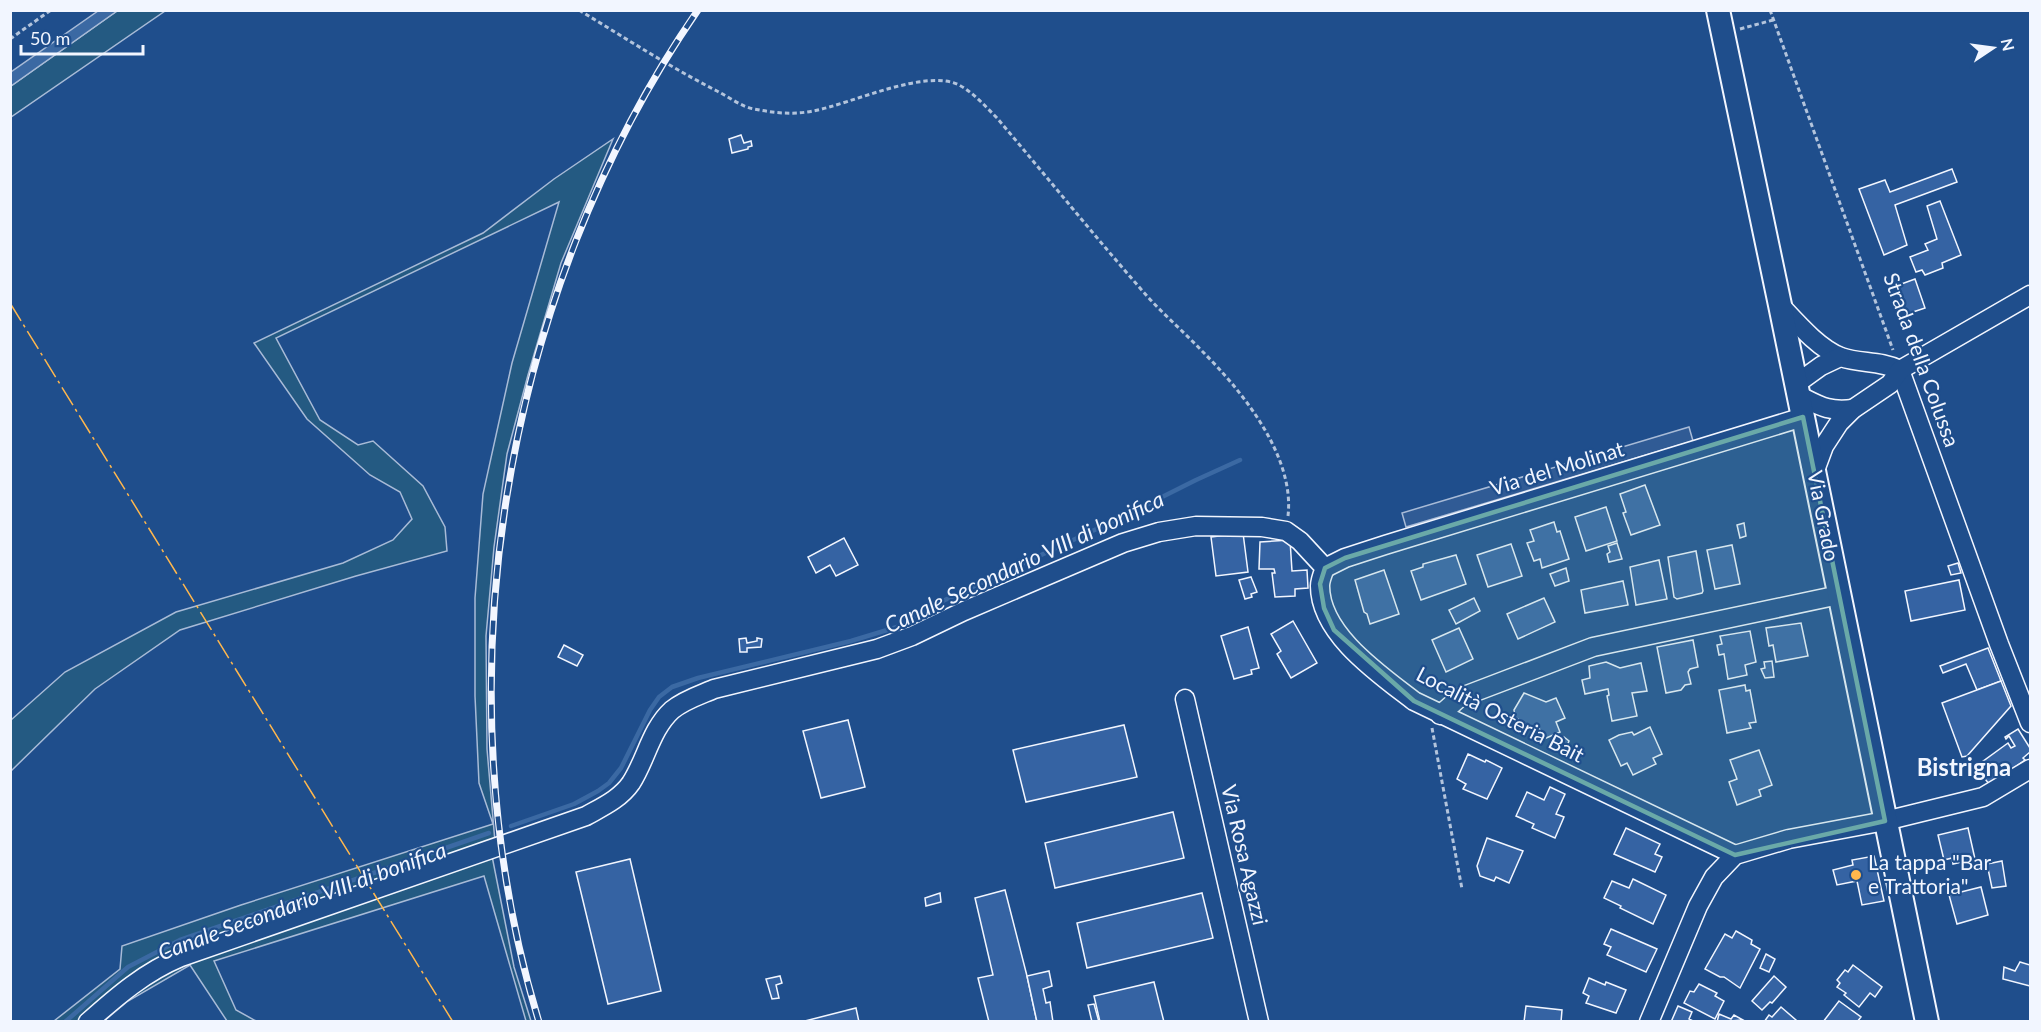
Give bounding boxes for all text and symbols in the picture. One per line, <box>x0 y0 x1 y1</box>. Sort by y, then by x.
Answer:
scale bar <box>21 18 142 56</box>
north arrow <box>1963 18 2023 78</box>
text: 50 m <box>30 27 70 49</box>
text: N <box>1997 36 2019 53</box>
street label: Strada della Colussa <box>1879 269 1966 450</box>
street label: Via del Molinat <box>1487 435 1627 500</box>
street label: Via Grado <box>1803 468 1846 563</box>
water label: Canale Secondario VIII di bonifica <box>880 485 1168 638</box>
street label: Località Osteria Bait <box>1413 661 1589 767</box>
district label: Bistrigna <box>1917 752 2011 781</box>
street label: Via Rosa Agazzi <box>1217 782 1274 927</box>
water label: Canale Secondario VIII di bonifica <box>154 836 450 965</box>
place label: La tappa "Bar e Trattoria" <box>1868 849 1992 898</box>
marker: La tappa "Bar e Trattoria" <box>1849 868 1863 882</box>

